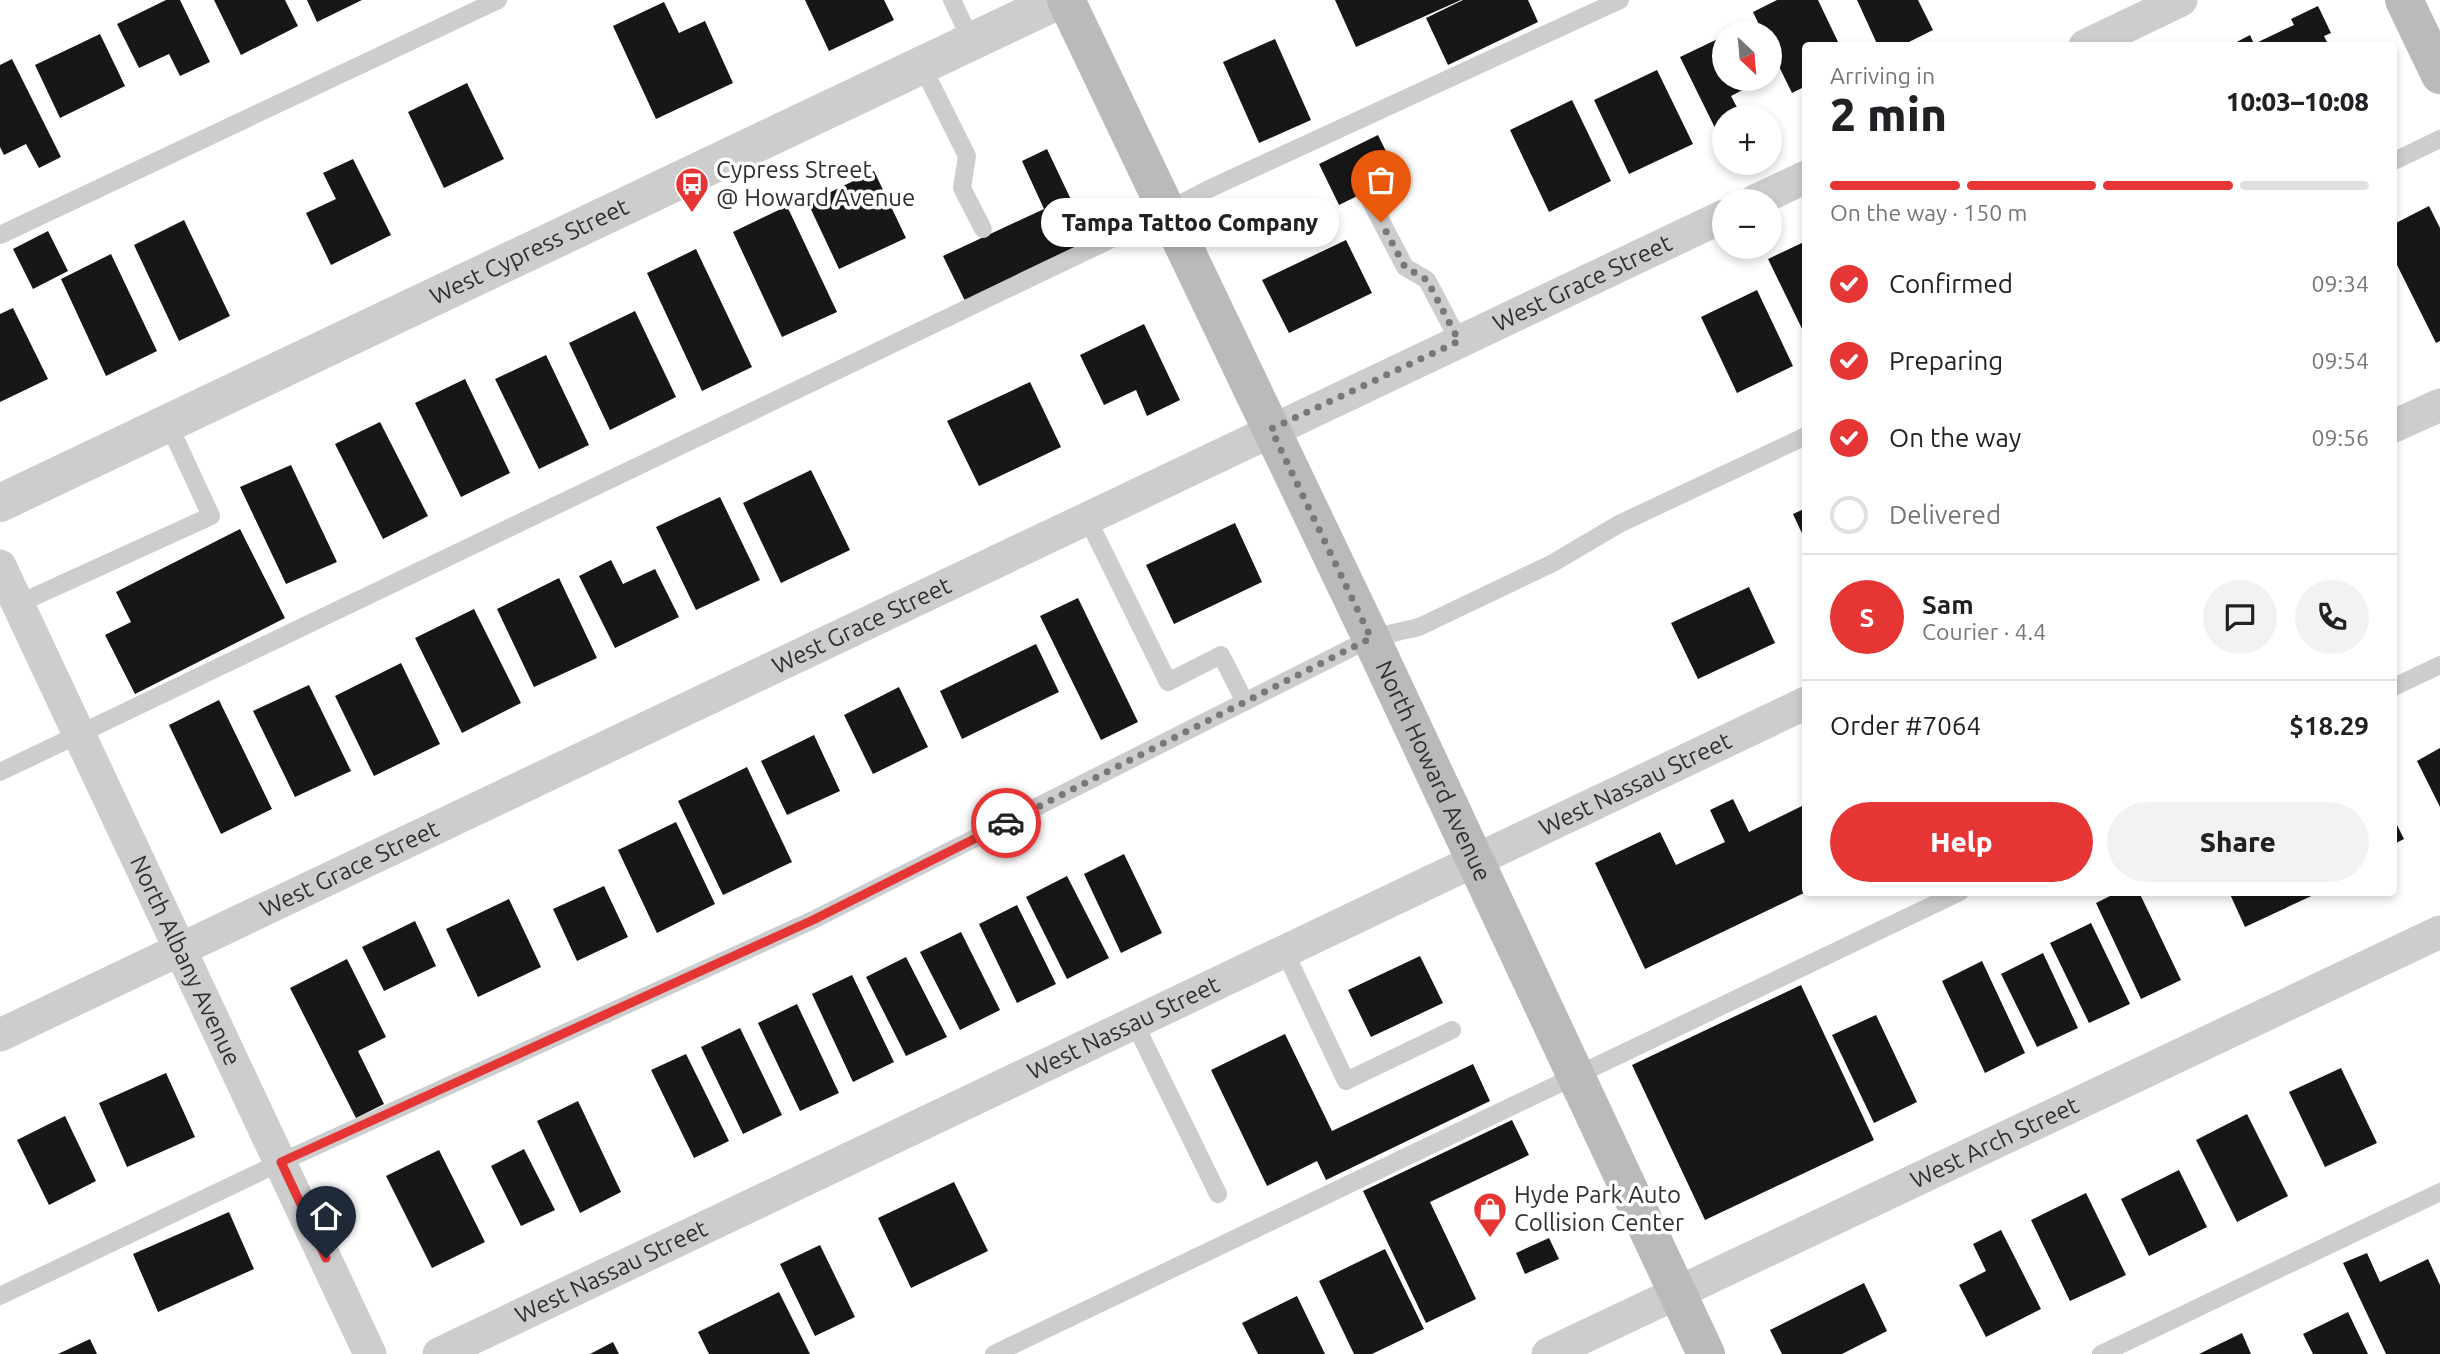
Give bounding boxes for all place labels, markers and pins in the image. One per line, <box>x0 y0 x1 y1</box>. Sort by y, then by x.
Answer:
pin <box>1351 150 1411 222</box>
place label: Cypress Street @ Howard Avenue <box>716 156 915 211</box>
bus stop icon: Cypress Street @ Howard Avenue <box>673 165 711 214</box>
callout: Tampa Tattoo Company <box>1042 198 1339 246</box>
place label: Hyde Park Auto Collision Center <box>1514 1181 1684 1236</box>
pin <box>296 1186 356 1258</box>
shop icon: Hyde Park Auto Collision Center <box>1471 1190 1509 1239</box>

